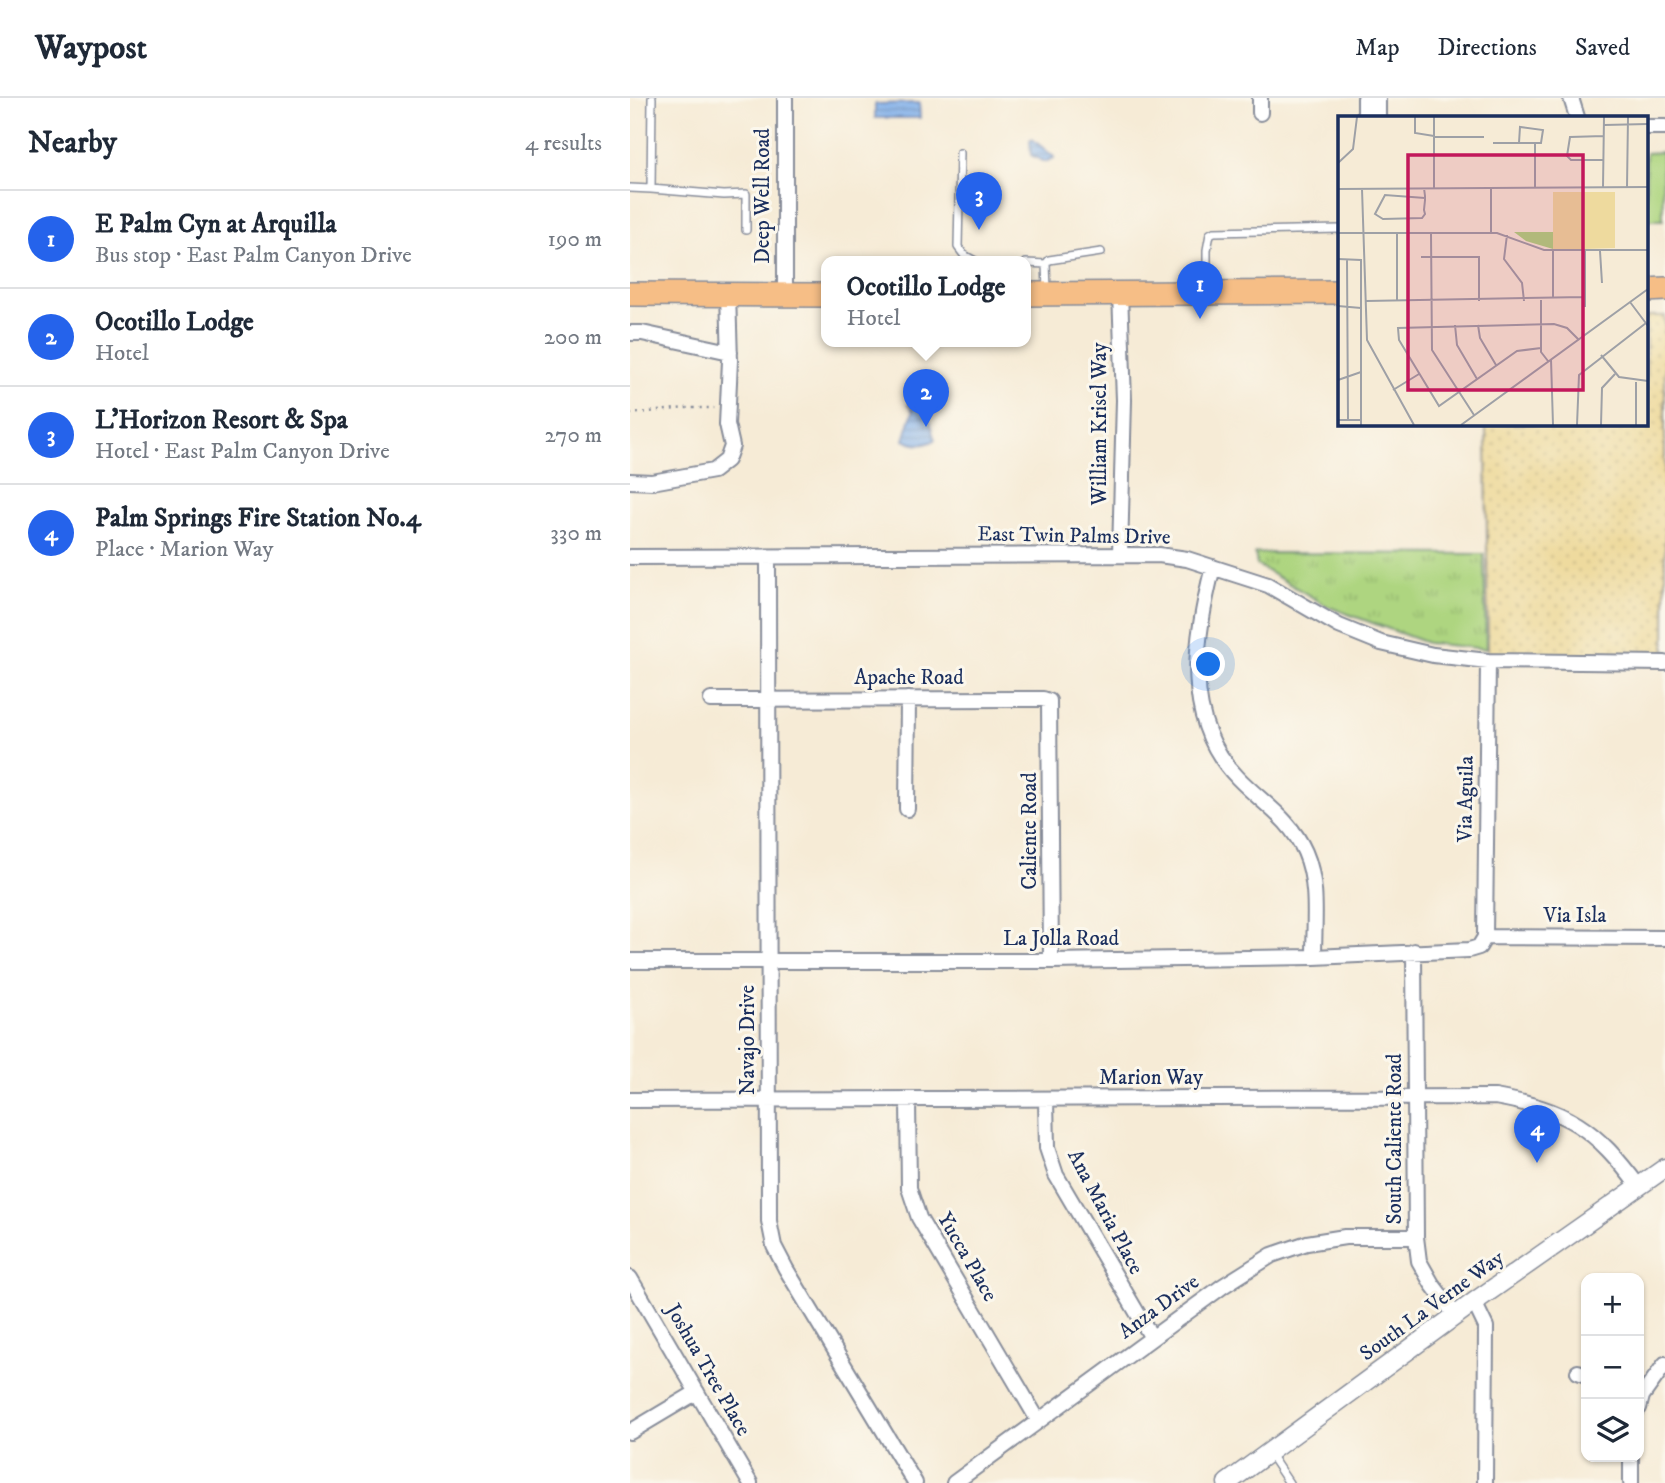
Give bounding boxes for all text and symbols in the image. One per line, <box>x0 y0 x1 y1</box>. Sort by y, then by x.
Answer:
text: Waypost <box>35 28 147 69</box>
text: Map <box>1355 33 1400 63</box>
text: Directions <box>1438 33 1537 63</box>
text: Saved <box>1575 33 1630 63</box>
inset map <box>1338 116 1648 425</box>
text: Nearby <box>28 125 117 162</box>
street label: Deep Well Road <box>750 128 776 264</box>
text: 4 results <box>525 129 602 158</box>
pin: 3 <box>956 172 1002 230</box>
text: E Palm Cyn at Arquilla <box>95 208 337 241</box>
text: 1 <box>47 225 55 254</box>
text: 190 m <box>548 225 602 254</box>
text: Bus stop · East Palm Canyon Drive <box>95 241 412 270</box>
popup <box>821 256 1031 347</box>
pin: 1 <box>1177 261 1223 319</box>
text: Ocotillo Lodge <box>847 271 1005 304</box>
text: Hotel <box>847 304 901 333</box>
text: Ocotillo Lodge <box>95 306 254 339</box>
text: 2 <box>45 323 57 352</box>
text: 200 m <box>544 323 602 352</box>
text: Hotel <box>95 339 149 368</box>
street label: William Krisel Way <box>1087 341 1113 507</box>
pin: 2 <box>903 369 949 427</box>
text: L'Horizon Resort & Spa <box>95 404 348 437</box>
text: 3 <box>47 421 55 450</box>
text: 270 m <box>545 421 602 450</box>
text: Hotel · East Palm Canyon Drive <box>95 437 390 466</box>
text: Palm Springs Fire Station No.4 <box>95 502 421 535</box>
text: 4 <box>44 519 58 548</box>
text: 330 m <box>550 519 602 548</box>
street label: East Twin Palms Drive <box>977 521 1171 551</box>
text: Place · Marion Way <box>95 535 273 564</box>
your location <box>1191 647 1225 681</box>
street label: Apache Road <box>854 665 964 691</box>
street label: Via Aguila <box>1452 756 1480 843</box>
street label: Caliente Road <box>1017 772 1043 890</box>
street label: Via Isla <box>1543 903 1607 929</box>
street label: La Jolla Road <box>1003 926 1120 952</box>
street label: Navajo Drive <box>735 985 761 1095</box>
street label: South Caliente Road <box>1382 1053 1408 1225</box>
street label: Marion Way <box>1099 1065 1204 1091</box>
pin: 4 <box>1514 1105 1560 1163</box>
street label: Ana Maria Place <box>1061 1145 1149 1279</box>
street label: Yucca Place <box>931 1208 1003 1306</box>
street label: South La Verne Way <box>1355 1244 1510 1367</box>
street label: Anza Drive <box>1113 1269 1205 1345</box>
map controls <box>1581 1273 1644 1462</box>
button: + <box>1581 1273 1644 1336</box>
street label: Joshua Tree Place <box>659 1298 756 1441</box>
button: − <box>1581 1336 1644 1399</box>
button: layers <box>1581 1399 1644 1462</box>

